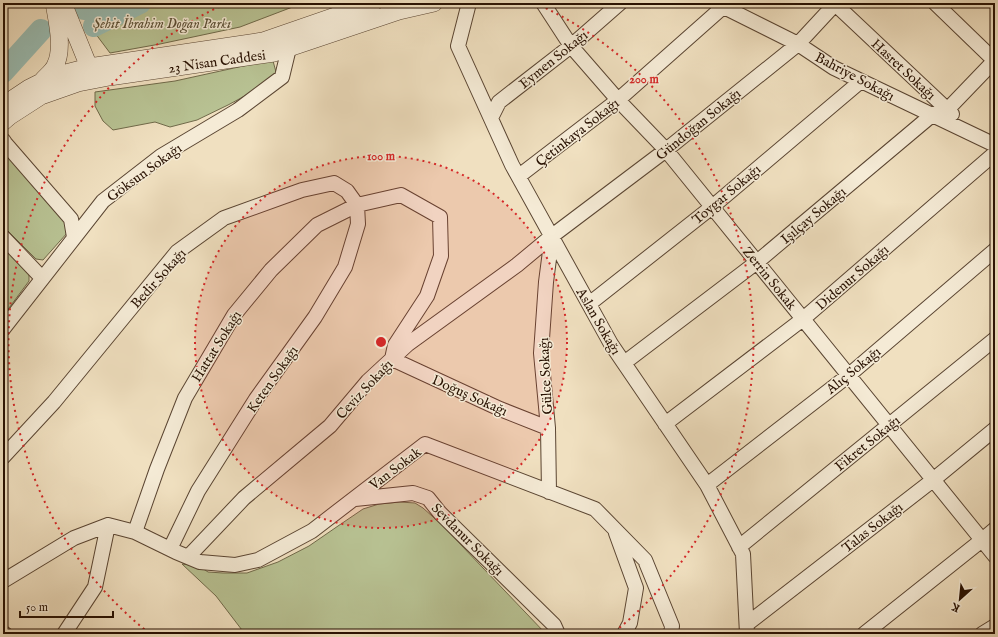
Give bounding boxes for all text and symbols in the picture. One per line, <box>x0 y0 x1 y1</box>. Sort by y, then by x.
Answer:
park label: Şehit İbrahim Doğan Parkı <box>93 15 231 34</box>
street label: Eymen Sokağı <box>515 26 592 93</box>
street label: Hasret Sokağı <box>867 35 940 104</box>
street label: 23 Nisan Caddesi <box>167 46 267 78</box>
street label: Bahriye Sokağı <box>812 48 898 105</box>
text: 200 m <box>629 72 659 87</box>
street label: Gündoğan Sokağı <box>652 85 745 165</box>
street label: Çetinkaya Sokağı <box>532 94 623 171</box>
street label: Göksun Sokağı <box>104 139 186 206</box>
text: 100 m <box>367 149 396 164</box>
street label: Toygar Sokağı <box>689 161 765 229</box>
street label: Işılçay Sokağı <box>777 183 850 248</box>
street label: Didenur Sokağı <box>812 241 893 314</box>
street label: Zerrin Sokak <box>738 243 801 314</box>
street label: Bedir Sokağı <box>127 245 191 312</box>
street label: Aslan Sokağı <box>571 284 625 358</box>
street label: Hattat Sokağı <box>188 307 246 386</box>
centre of rings <box>374 335 388 349</box>
street label: Gülce Sokağı <box>535 337 557 415</box>
street label: Keten Sokağı <box>243 342 303 417</box>
street label: Alıç Sokağı <box>822 343 885 399</box>
street label: Ceviz Sokağı <box>332 356 397 423</box>
street label: Doğuş Sokağı <box>429 371 511 421</box>
street label: Fikret Sokağı <box>831 412 904 476</box>
street label: Van Sokak <box>365 443 426 495</box>
street label: Talas Sokağı <box>838 498 907 557</box>
street label: Sevdanur Sokağı <box>427 500 508 580</box>
north arrow <box>940 579 980 619</box>
scale bar <box>20 593 113 619</box>
text: K <box>948 599 963 615</box>
text: 50 m <box>26 600 48 615</box>

